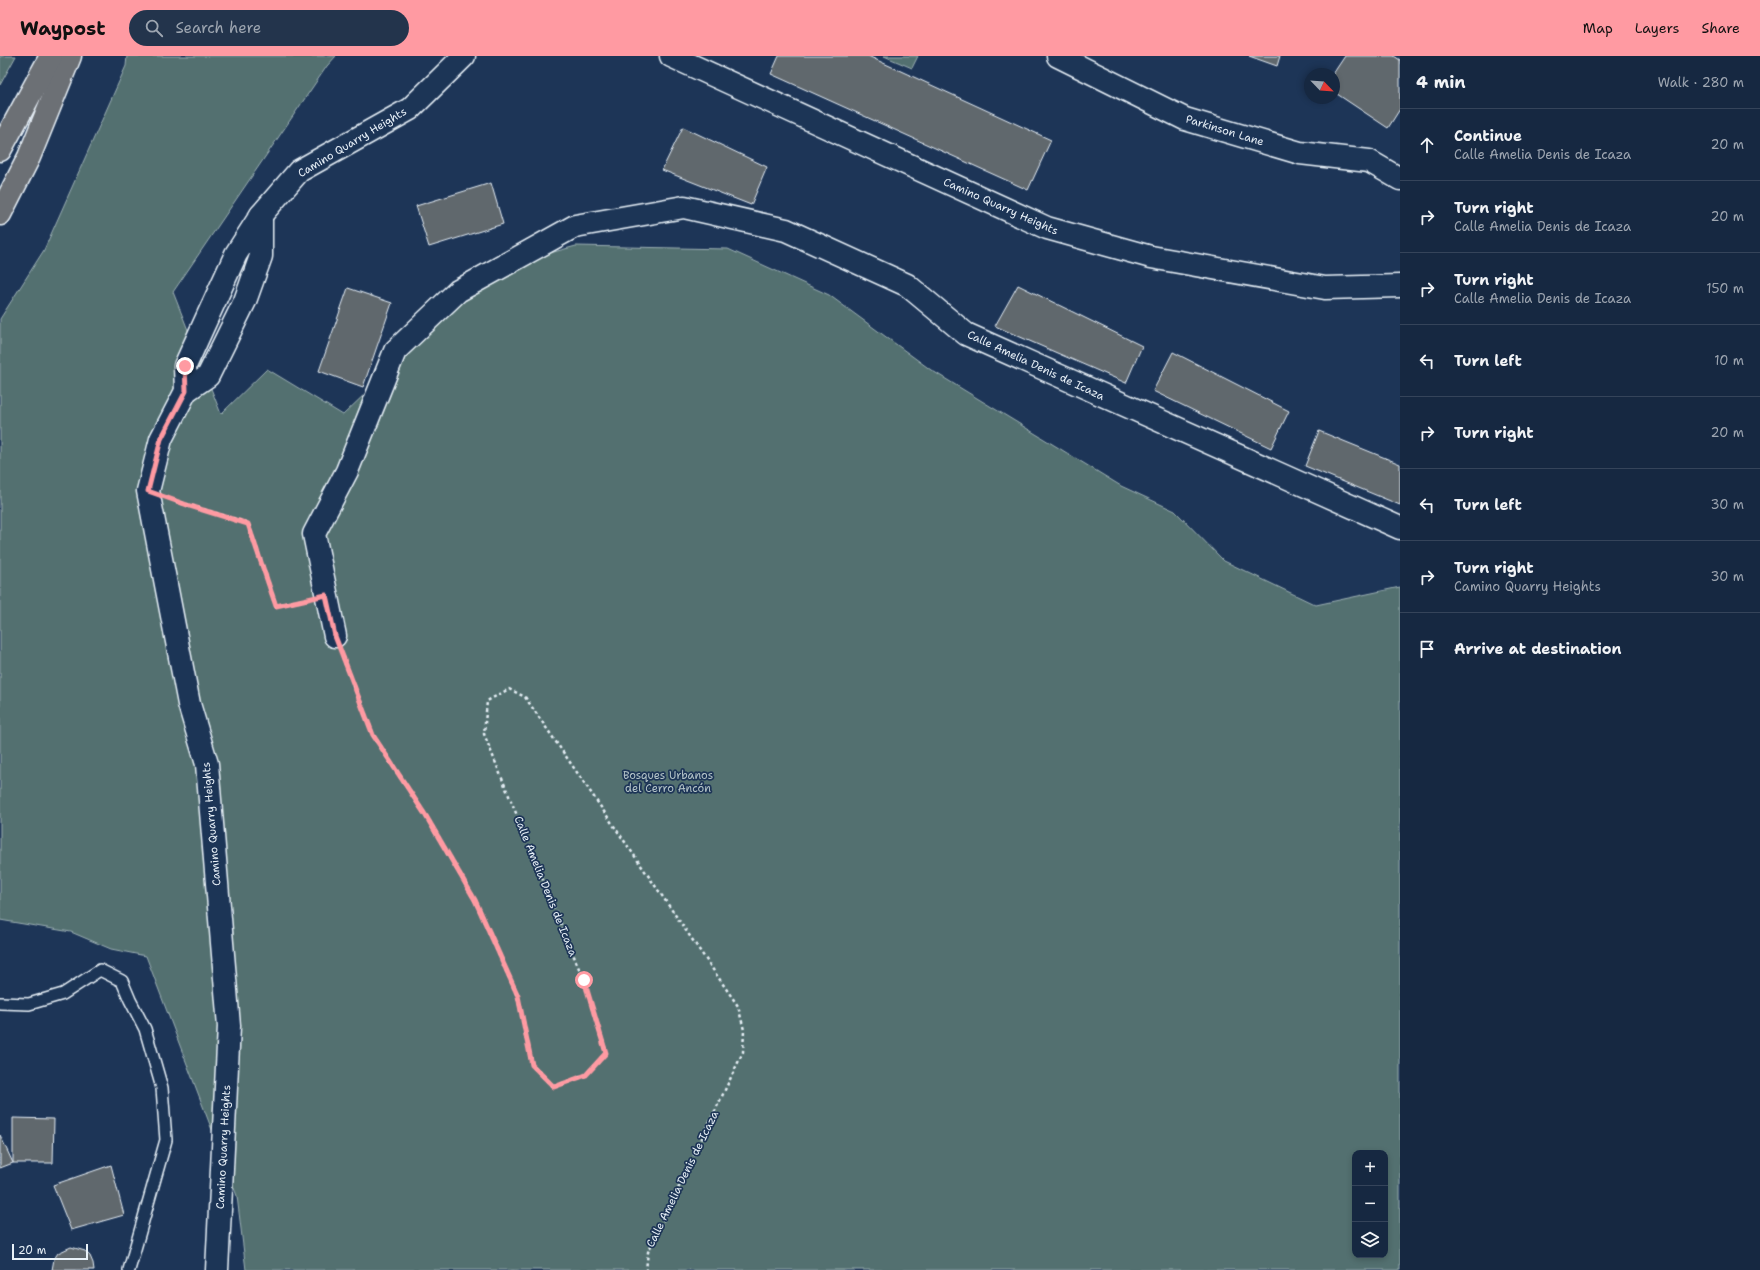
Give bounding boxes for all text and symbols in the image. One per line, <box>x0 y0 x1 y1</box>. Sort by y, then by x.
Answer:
search box <box>129 10 409 46</box>
text: Waypost <box>20 16 105 41</box>
icon: search <box>143 17 165 39</box>
text: Search here <box>175 18 261 38</box>
text: Map <box>1583 19 1613 37</box>
text: Layers <box>1635 19 1679 37</box>
text: Share <box>1701 19 1740 37</box>
north arrow <box>1304 68 1340 104</box>
text: 4 min <box>1416 71 1466 93</box>
text: Walk · 280 m <box>1658 74 1744 91</box>
street label: Camino Quarry Heights <box>295 104 409 181</box>
street label: Parkinson Lane <box>1184 111 1266 149</box>
text: Continue <box>1454 126 1522 146</box>
icon: ahead <box>1416 134 1438 156</box>
text: 20 m <box>1711 136 1744 153</box>
text: Calle Amelia Denis de Icaza <box>1454 146 1631 163</box>
street label: Camino Quarry Heights <box>941 174 1061 239</box>
text: Turn right <box>1454 198 1534 218</box>
icon: right <box>1416 206 1438 228</box>
text: 20 m <box>1711 208 1744 225</box>
text: Calle Amelia Denis de Icaza <box>1454 218 1631 235</box>
text: Turn right <box>1454 270 1534 290</box>
icon: right <box>1416 278 1438 300</box>
text: 150 m <box>1706 280 1744 297</box>
text: Calle Amelia Denis de Icaza <box>1454 290 1631 307</box>
street label: Calle Amelia Denis de Icaza <box>965 327 1107 404</box>
icon: left <box>1416 350 1438 372</box>
text: Turn left <box>1454 351 1522 371</box>
text: 10 m <box>1714 352 1744 369</box>
route end <box>176 357 194 375</box>
icon: right <box>1416 422 1438 444</box>
text: Turn right <box>1454 423 1534 443</box>
text: 20 m <box>1711 424 1744 441</box>
icon: left <box>1416 494 1438 516</box>
text: Turn left <box>1454 495 1522 515</box>
text: 30 m <box>1710 496 1744 513</box>
text: Turn right <box>1454 558 1534 578</box>
icon: right <box>1416 566 1438 588</box>
text: 30 m <box>1710 568 1744 585</box>
text: Camino Quarry Heights <box>1454 578 1601 595</box>
icon: arrive <box>1416 638 1438 660</box>
text: Arrive at destination <box>1454 639 1622 659</box>
street label: Camino Quarry Heights <box>199 761 224 886</box>
park label: Bosques Urbanos del Cerro Ancón <box>623 768 713 796</box>
street label: Calle Amelia Denis de Icaza <box>511 814 581 959</box>
route start <box>575 971 593 989</box>
street label: Camino Quarry Heights <box>213 1085 234 1209</box>
street label: Calle Amelia Denis de Icaza <box>643 1108 722 1250</box>
map controls <box>1352 1150 1388 1258</box>
button: + <box>1352 1150 1388 1186</box>
button: − <box>1352 1186 1388 1222</box>
button: layers <box>1352 1222 1388 1258</box>
scale bar <box>12 1242 88 1261</box>
text: 20 m <box>18 1243 46 1258</box>

